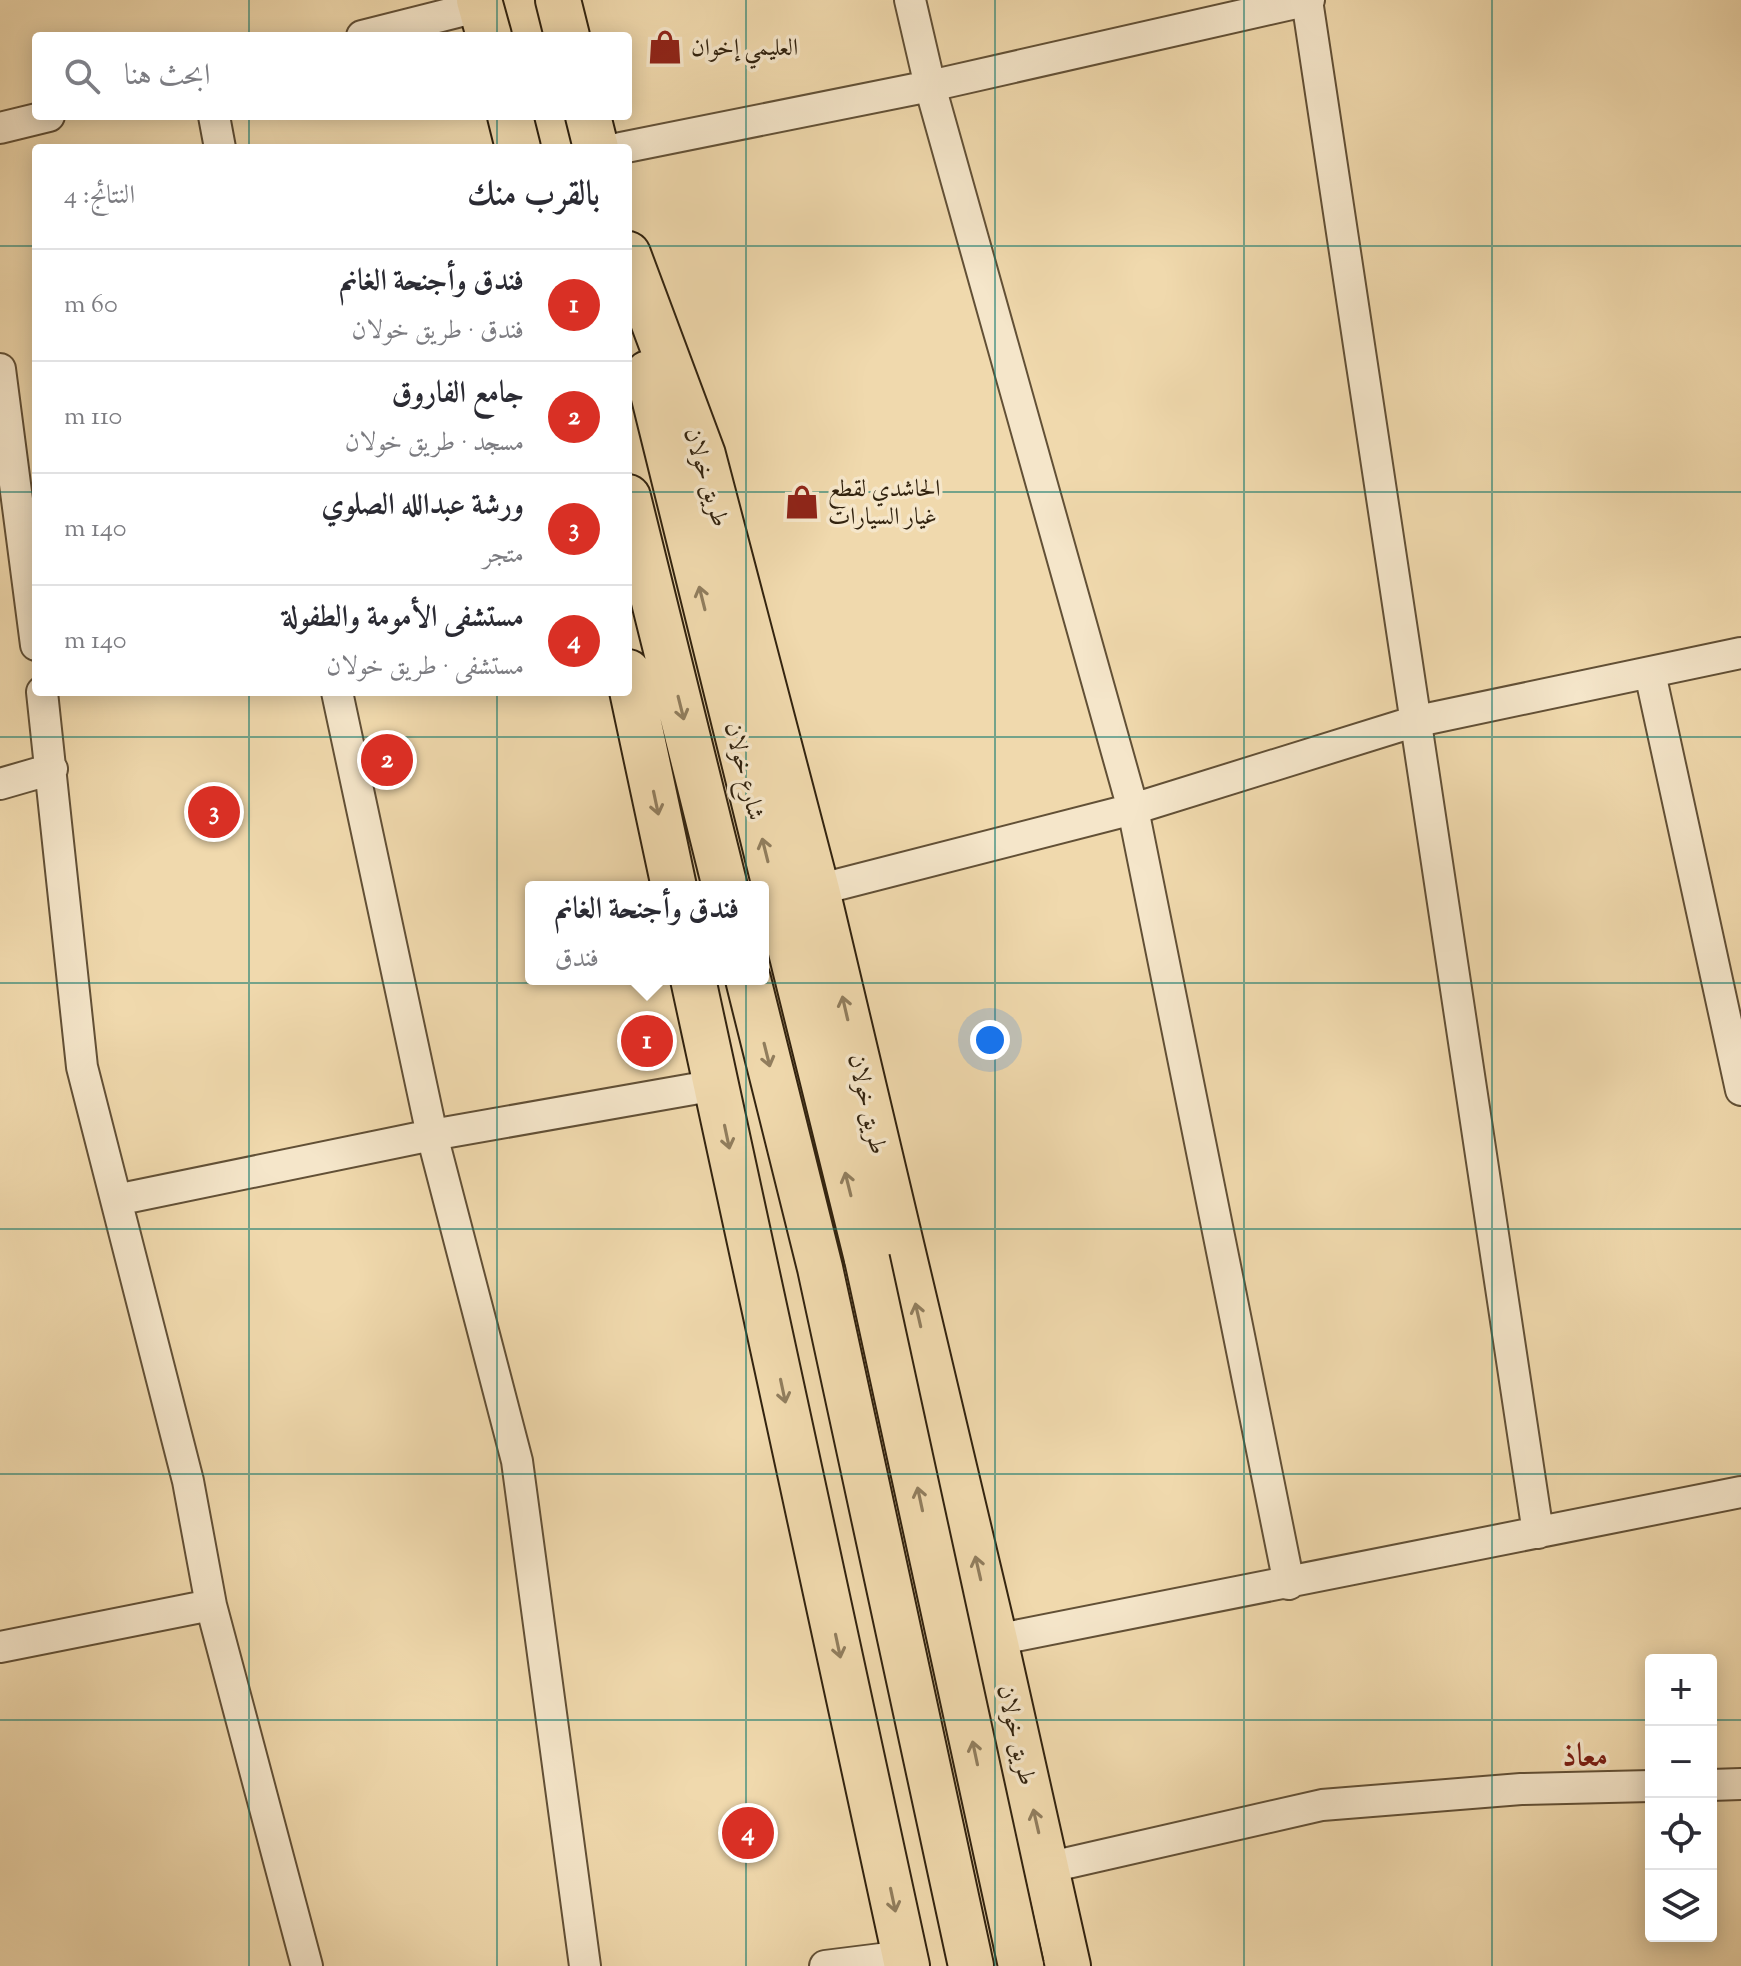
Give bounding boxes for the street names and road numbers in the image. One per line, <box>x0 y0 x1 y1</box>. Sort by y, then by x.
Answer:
street label: طريق خولان <box>674 424 736 531</box>
street label: شارع خولان <box>714 719 772 824</box>
street label: طريق خولان <box>838 1051 894 1158</box>
street label: طريق خولان <box>987 1682 1043 1789</box>

